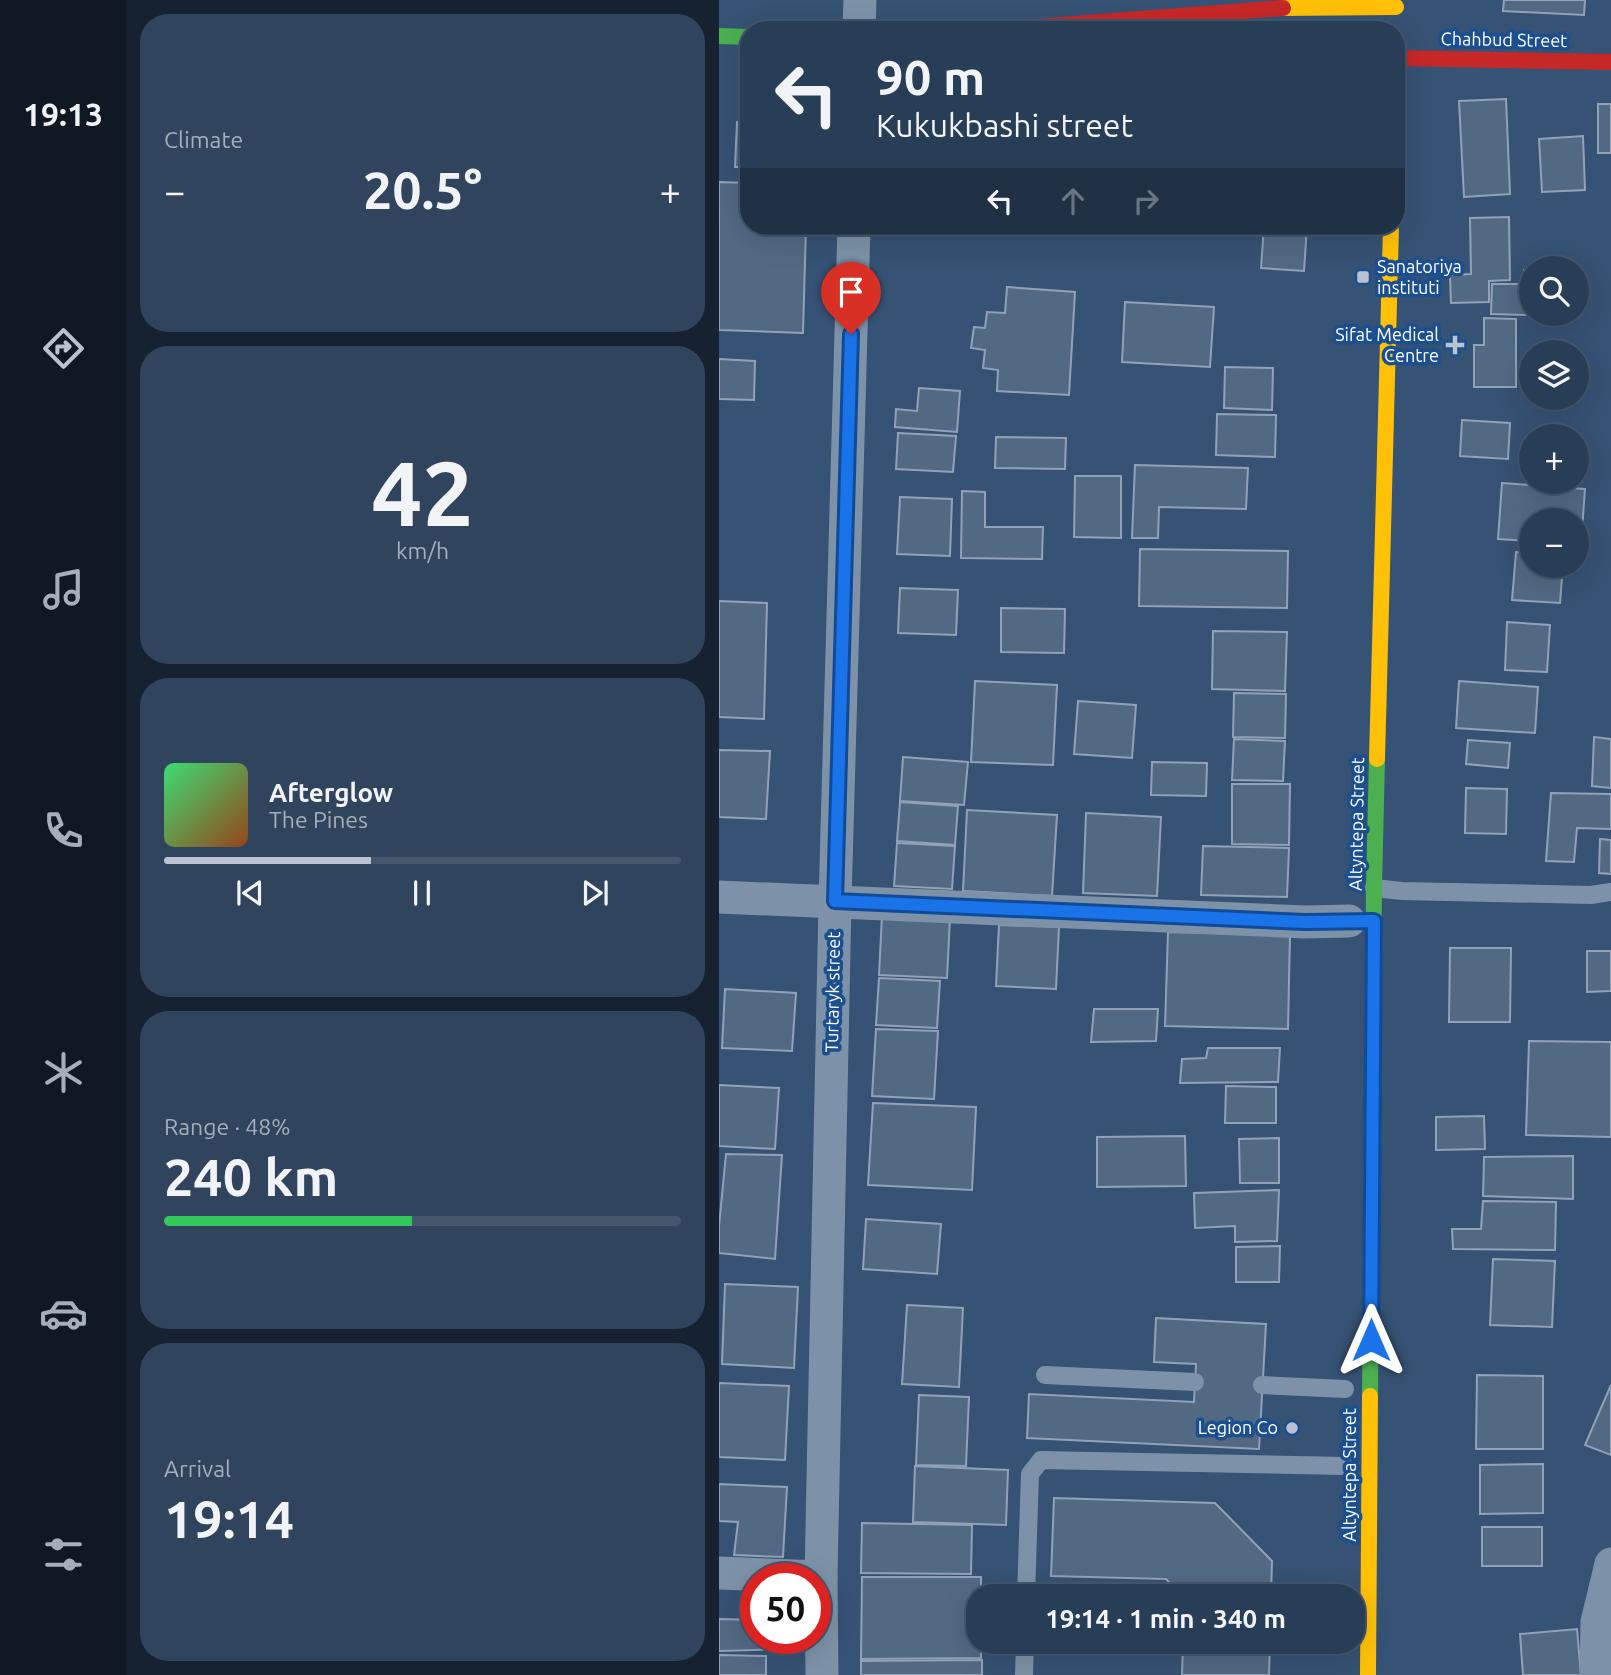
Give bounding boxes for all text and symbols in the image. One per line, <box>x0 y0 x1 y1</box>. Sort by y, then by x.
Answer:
street label: Chahbud Street <box>1441 28 1567 50</box>
icon: left <box>761 49 852 140</box>
text: 90 m <box>876 49 985 104</box>
text: 19:13 <box>23 96 103 132</box>
text: Kukukbashi street <box>876 107 1133 143</box>
text: Climate <box>164 127 243 152</box>
text: 20.5° <box>363 161 482 219</box>
text: − <box>164 170 185 212</box>
text: + <box>660 170 681 212</box>
icon: left <box>981 182 1019 220</box>
icon: ahead <box>1054 182 1092 220</box>
icon: right <box>1127 182 1165 220</box>
place label: Sanatoriya instituti <box>1377 256 1462 297</box>
map controls <box>1519 256 1589 578</box>
button: search <box>1519 256 1589 326</box>
pin <box>821 262 881 334</box>
marker: Sanatoriya instituti <box>1355 269 1371 285</box>
icon: arrive <box>832 273 870 311</box>
icon: directions <box>39 324 88 373</box>
place label: Sifat Medical Centre <box>1335 324 1439 365</box>
marker: Sifat Medical Centre <box>1445 335 1465 355</box>
button: layers <box>1519 340 1589 410</box>
button: + <box>1519 424 1589 494</box>
text: 42 <box>371 441 474 543</box>
button: − <box>1519 508 1589 578</box>
text: km/h <box>396 538 449 563</box>
icon: music <box>39 565 88 614</box>
street label: Altyntepa Street <box>1345 757 1367 891</box>
text: Afterglow <box>269 778 393 807</box>
icon: phone <box>39 806 88 855</box>
text: The Pines <box>269 807 368 832</box>
icon: previous <box>231 874 269 912</box>
icon: pause <box>403 874 441 912</box>
icon: next <box>576 874 614 912</box>
street label: Turtaryk street <box>821 931 843 1052</box>
icon: climate <box>39 1048 88 1097</box>
text: Range · 48% <box>164 1114 291 1139</box>
text: 240 km <box>164 1148 338 1206</box>
icon: car <box>39 1289 88 1338</box>
position arrow <box>1334 1303 1408 1377</box>
street label: Altyntepa Street <box>1339 1408 1359 1542</box>
place label: Legion Co <box>1198 1417 1278 1437</box>
marker: Legion Co <box>1284 1420 1300 1436</box>
text: Arrival <box>164 1456 231 1481</box>
text: 19:14 <box>164 1490 294 1548</box>
icon: filters <box>39 1530 88 1579</box>
speed limit sign: 50 <box>740 1563 831 1654</box>
text: 19:14 · 1 min · 340 m <box>1045 1604 1286 1633</box>

